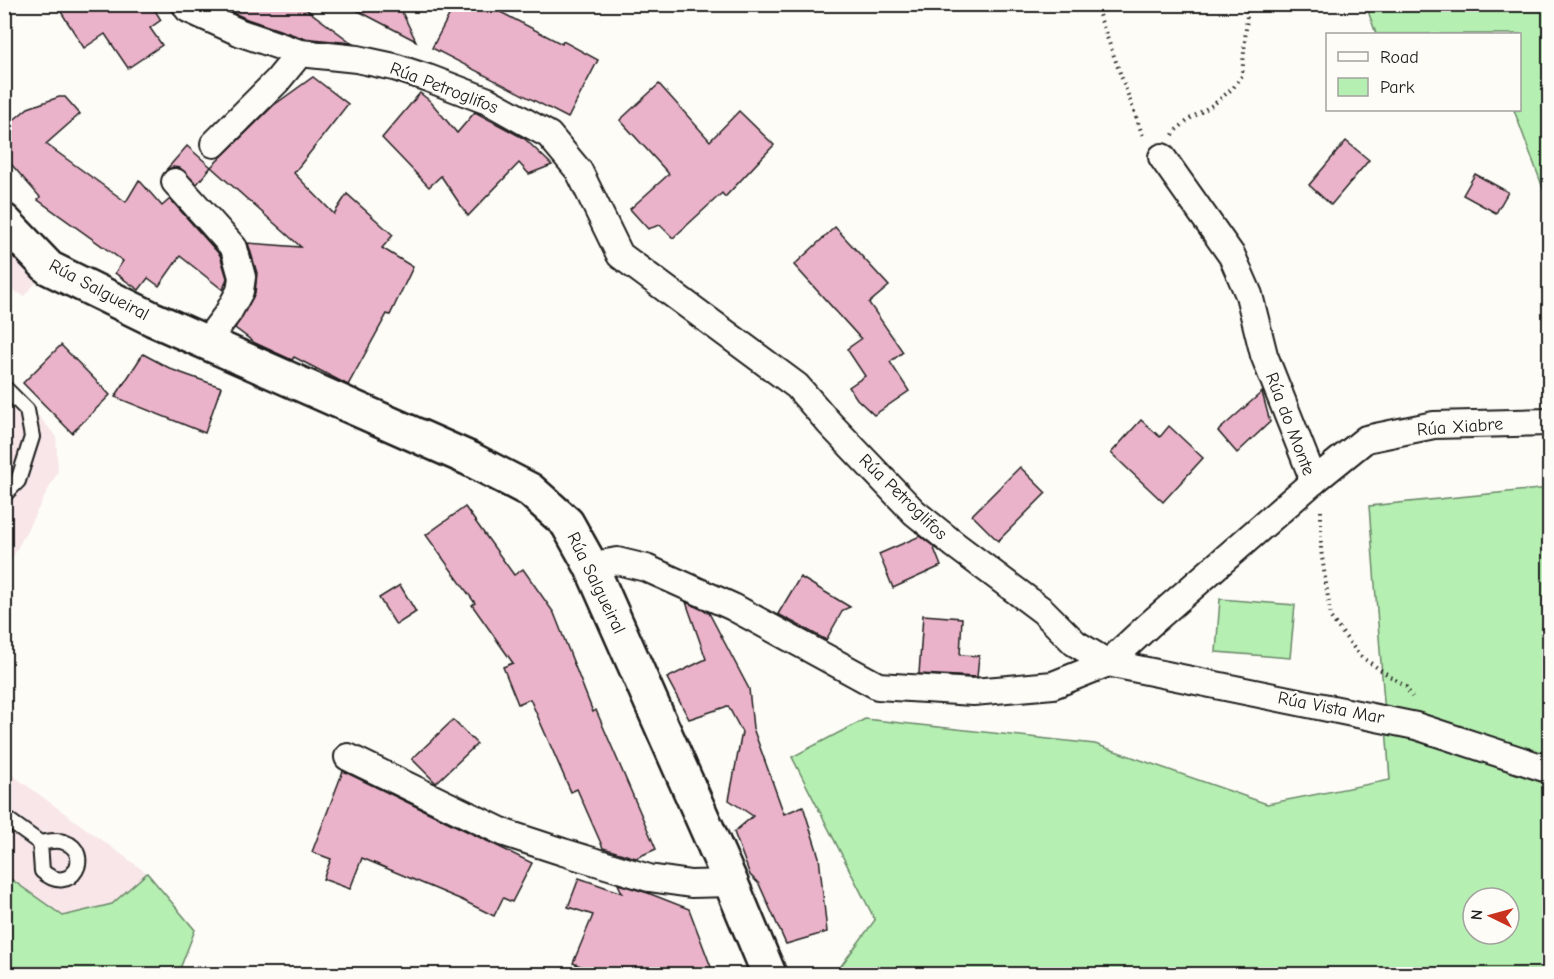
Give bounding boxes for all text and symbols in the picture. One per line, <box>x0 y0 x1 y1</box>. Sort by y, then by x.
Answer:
legend <box>1326 33 1521 111</box>
text: Road <box>1380 47 1419 68</box>
street label: Rúa Petroglifos <box>387 58 501 118</box>
text: Park <box>1380 77 1415 98</box>
street label: Rúa Salgueiral <box>45 255 153 325</box>
street label: Rúa do Monte <box>1261 370 1319 478</box>
street label: Rúa Xiabre <box>1416 414 1504 440</box>
street label: Rúa Petroglifos <box>855 450 951 544</box>
street label: Rúa Salgueiral <box>562 529 630 637</box>
street label: Rúa Vista Mar <box>1276 687 1387 729</box>
north arrow <box>1461 886 1521 946</box>
text: N <box>1468 909 1486 921</box>

